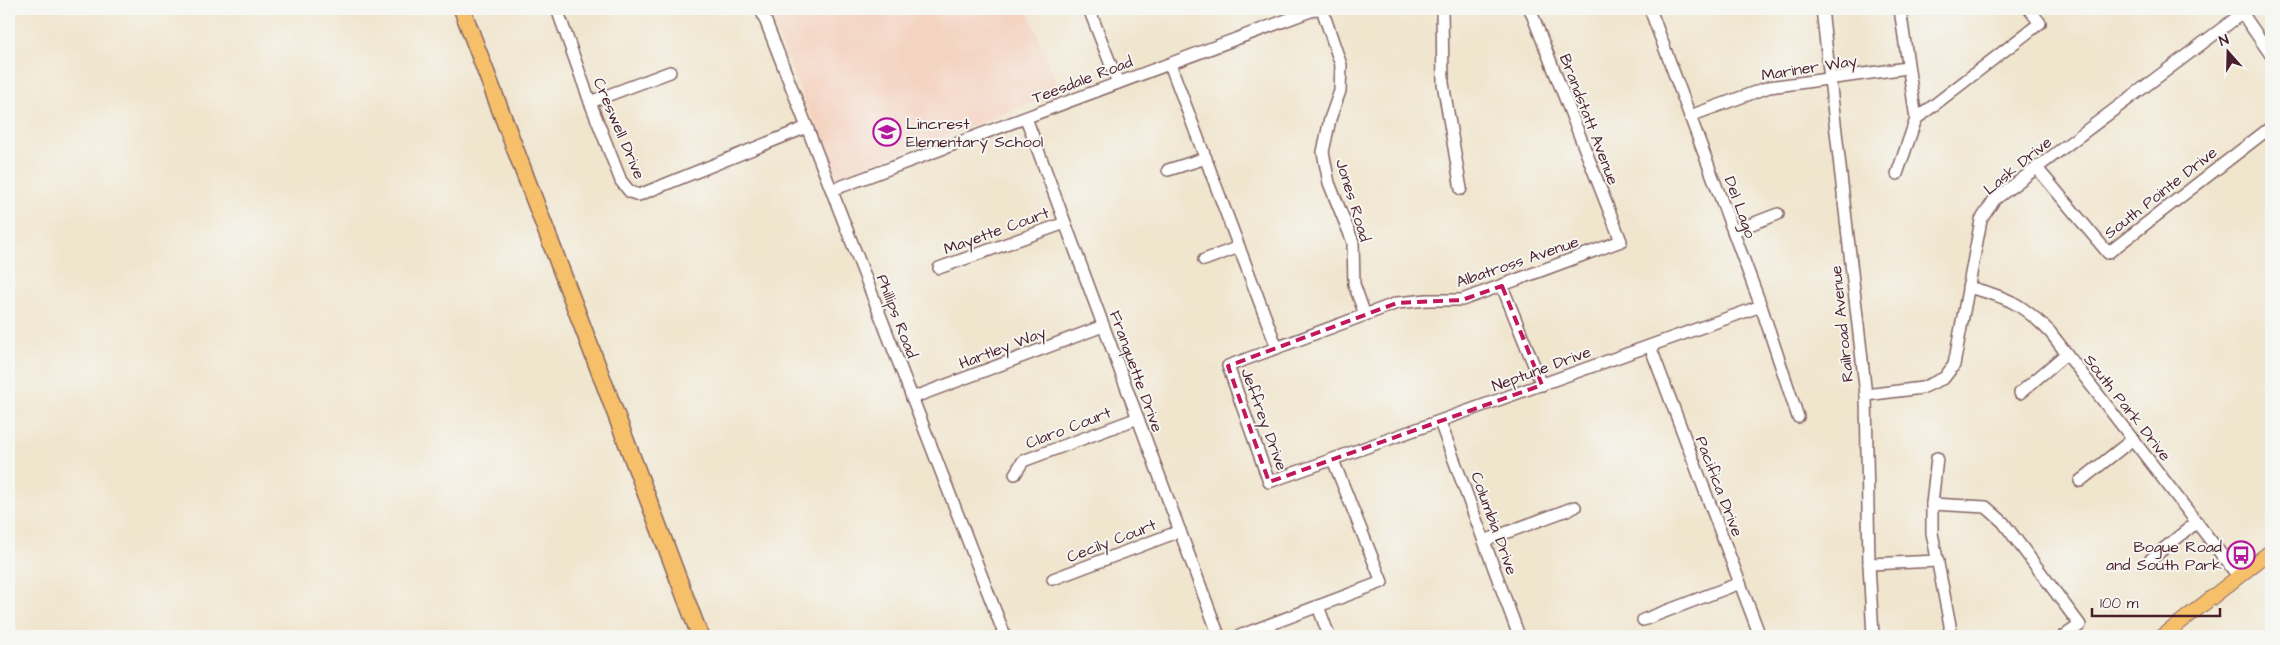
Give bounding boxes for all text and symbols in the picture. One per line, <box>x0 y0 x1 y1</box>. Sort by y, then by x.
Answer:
north arrow <box>2202 28 2252 78</box>
text: N <box>2216 30 2232 52</box>
street label: Mariner Way <box>1760 50 1859 87</box>
street label: Teesdale Road <box>1029 51 1136 109</box>
street label: Brandstatt Avenue <box>1554 51 1624 188</box>
street label: Creswell Drive <box>588 74 651 183</box>
place label: Lincrest Elementary School <box>906 113 1043 154</box>
school or university icon: Lincrest Elementary School <box>872 117 902 147</box>
street label: Lask Drive <box>1979 131 2057 200</box>
street label: South Pointe Drive <box>2099 141 2222 244</box>
street label: Jones Road <box>1330 156 1376 244</box>
street label: Del Lago <box>1718 173 1761 242</box>
street label: Mayette Court <box>941 202 1053 261</box>
street label: Albatross Avenue <box>1453 230 1582 293</box>
street label: Railroad Avenue <box>1825 264 1859 383</box>
street label: Phillips Road <box>871 271 923 361</box>
street label: Franquette Drive <box>1104 308 1168 435</box>
street label: Hartley Way <box>956 321 1050 376</box>
street label: Neptune Drive <box>1489 341 1594 397</box>
street label: South Park Drive <box>2078 350 2176 466</box>
street label: Jeffrey Drive <box>1234 365 1293 474</box>
street label: Claro Court <box>1022 401 1115 454</box>
street label: Pacifica Drive <box>1690 433 1748 540</box>
street label: Columbia Drive <box>1465 469 1523 578</box>
street label: Cecily Court <box>1064 514 1160 569</box>
place label: Bogue Road and South Park <box>2106 536 2222 576</box>
bus stop icon: Bogue Road and South Park <box>2226 540 2256 570</box>
scale bar <box>2092 585 2220 617</box>
text: 100 m <box>2100 593 2139 614</box>

